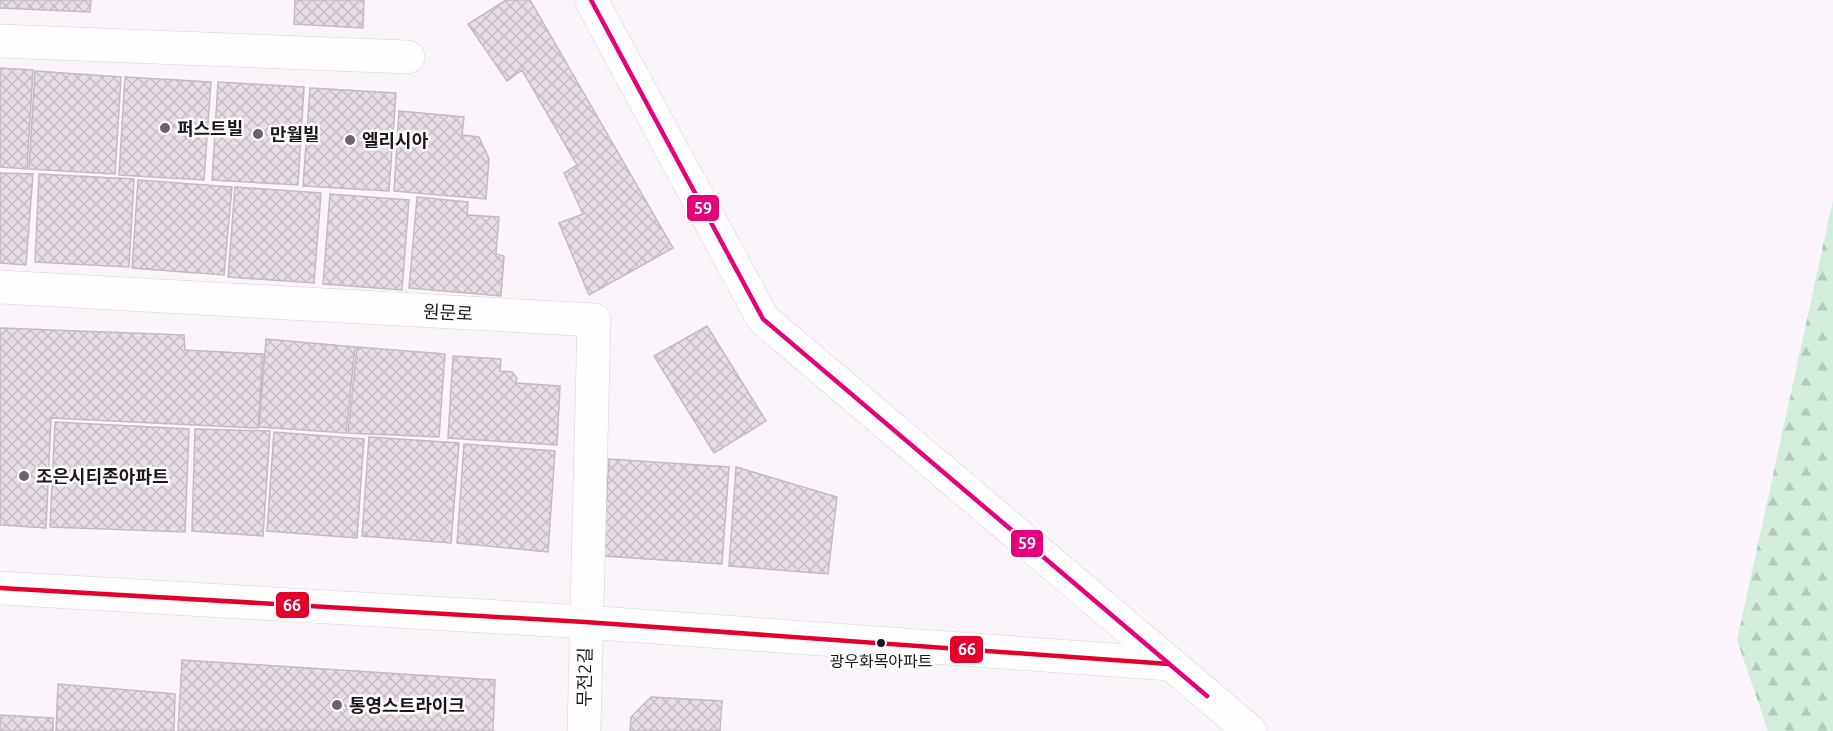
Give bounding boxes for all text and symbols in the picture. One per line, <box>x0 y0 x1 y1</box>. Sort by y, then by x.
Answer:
place label: 퍼스트빌 <box>177 118 243 138</box>
marker: 퍼스트빌 <box>158 121 172 135</box>
place label: 만월빌 <box>270 124 320 144</box>
marker: 만월빌 <box>251 127 265 141</box>
place label: 엘리시아 <box>362 130 429 150</box>
marker: 엘리시아 <box>343 133 357 147</box>
line badge: 59 <box>686 194 720 222</box>
text: 59 <box>694 199 712 217</box>
street label: 원문로 <box>423 301 473 323</box>
place label: 조은시티존아파트 <box>36 466 168 486</box>
marker: 조은시티존아파트 <box>17 469 31 483</box>
line badge: 59 <box>1010 529 1044 558</box>
text: 59 <box>1018 534 1036 552</box>
line badge: 66 <box>275 591 310 619</box>
text: 66 <box>283 596 301 614</box>
line badge: 66 <box>949 635 984 664</box>
marker: 광우화목아파트 <box>875 637 887 649</box>
text: 66 <box>958 640 976 658</box>
street label: 무전2길 <box>573 647 595 707</box>
place label: 광우화목아파트 <box>829 652 933 670</box>
place label: 통영스트라이크 <box>349 695 465 715</box>
marker: 통영스트라이크 <box>330 698 344 712</box>

